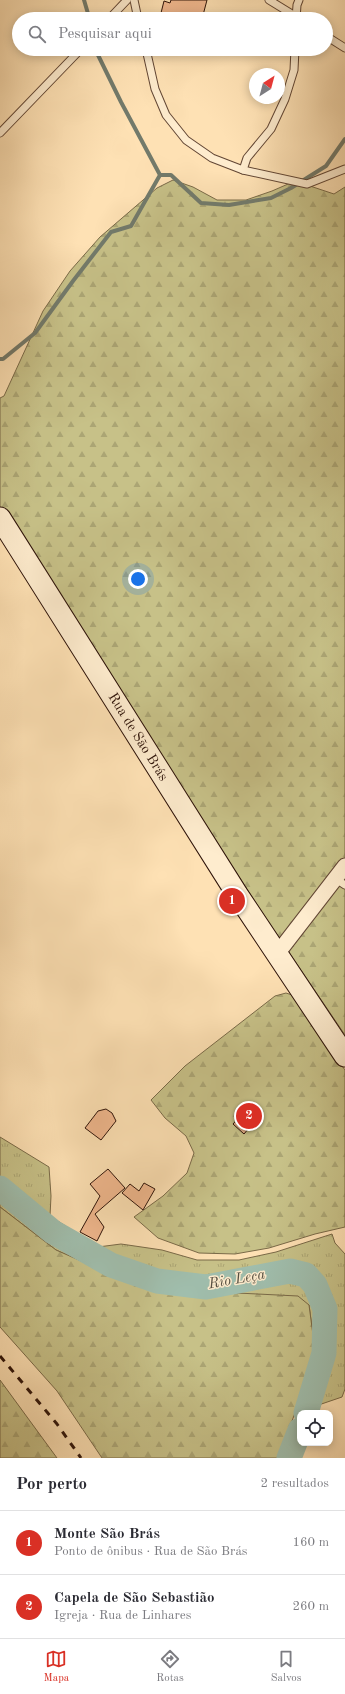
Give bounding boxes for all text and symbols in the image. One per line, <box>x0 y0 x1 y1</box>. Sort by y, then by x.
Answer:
search box <box>12 12 333 56</box>
icon: search <box>26 23 48 45</box>
text: Pesquisar aqui <box>58 27 152 42</box>
north arrow <box>249 68 285 104</box>
your location <box>128 569 148 589</box>
street label: Rua de São Brás <box>105 691 171 783</box>
pin: 1 <box>219 886 245 916</box>
pin: 2 <box>236 1101 262 1131</box>
water label: Rio Leça <box>206 1268 267 1293</box>
map controls <box>297 1410 333 1446</box>
button: locate <box>297 1410 333 1446</box>
text: Por perto <box>16 1476 87 1493</box>
text: 2 resultados <box>261 1477 329 1490</box>
text: Monte São Brás <box>54 1527 160 1542</box>
text: 1 <box>25 1536 33 1549</box>
text: 160 m <box>292 1536 329 1549</box>
text: Ponto de ônibus · Rua de São Brás <box>54 1545 247 1558</box>
text: Capela de São Sebastião <box>54 1591 215 1606</box>
text: 2 <box>25 1600 33 1613</box>
text: 260 m <box>292 1600 329 1613</box>
text: Igreja · Rua de Linhares <box>54 1609 191 1622</box>
tab: Mapa <box>44 1648 69 1686</box>
tab: Rotas <box>156 1648 184 1686</box>
tab: Salvos <box>271 1648 301 1686</box>

